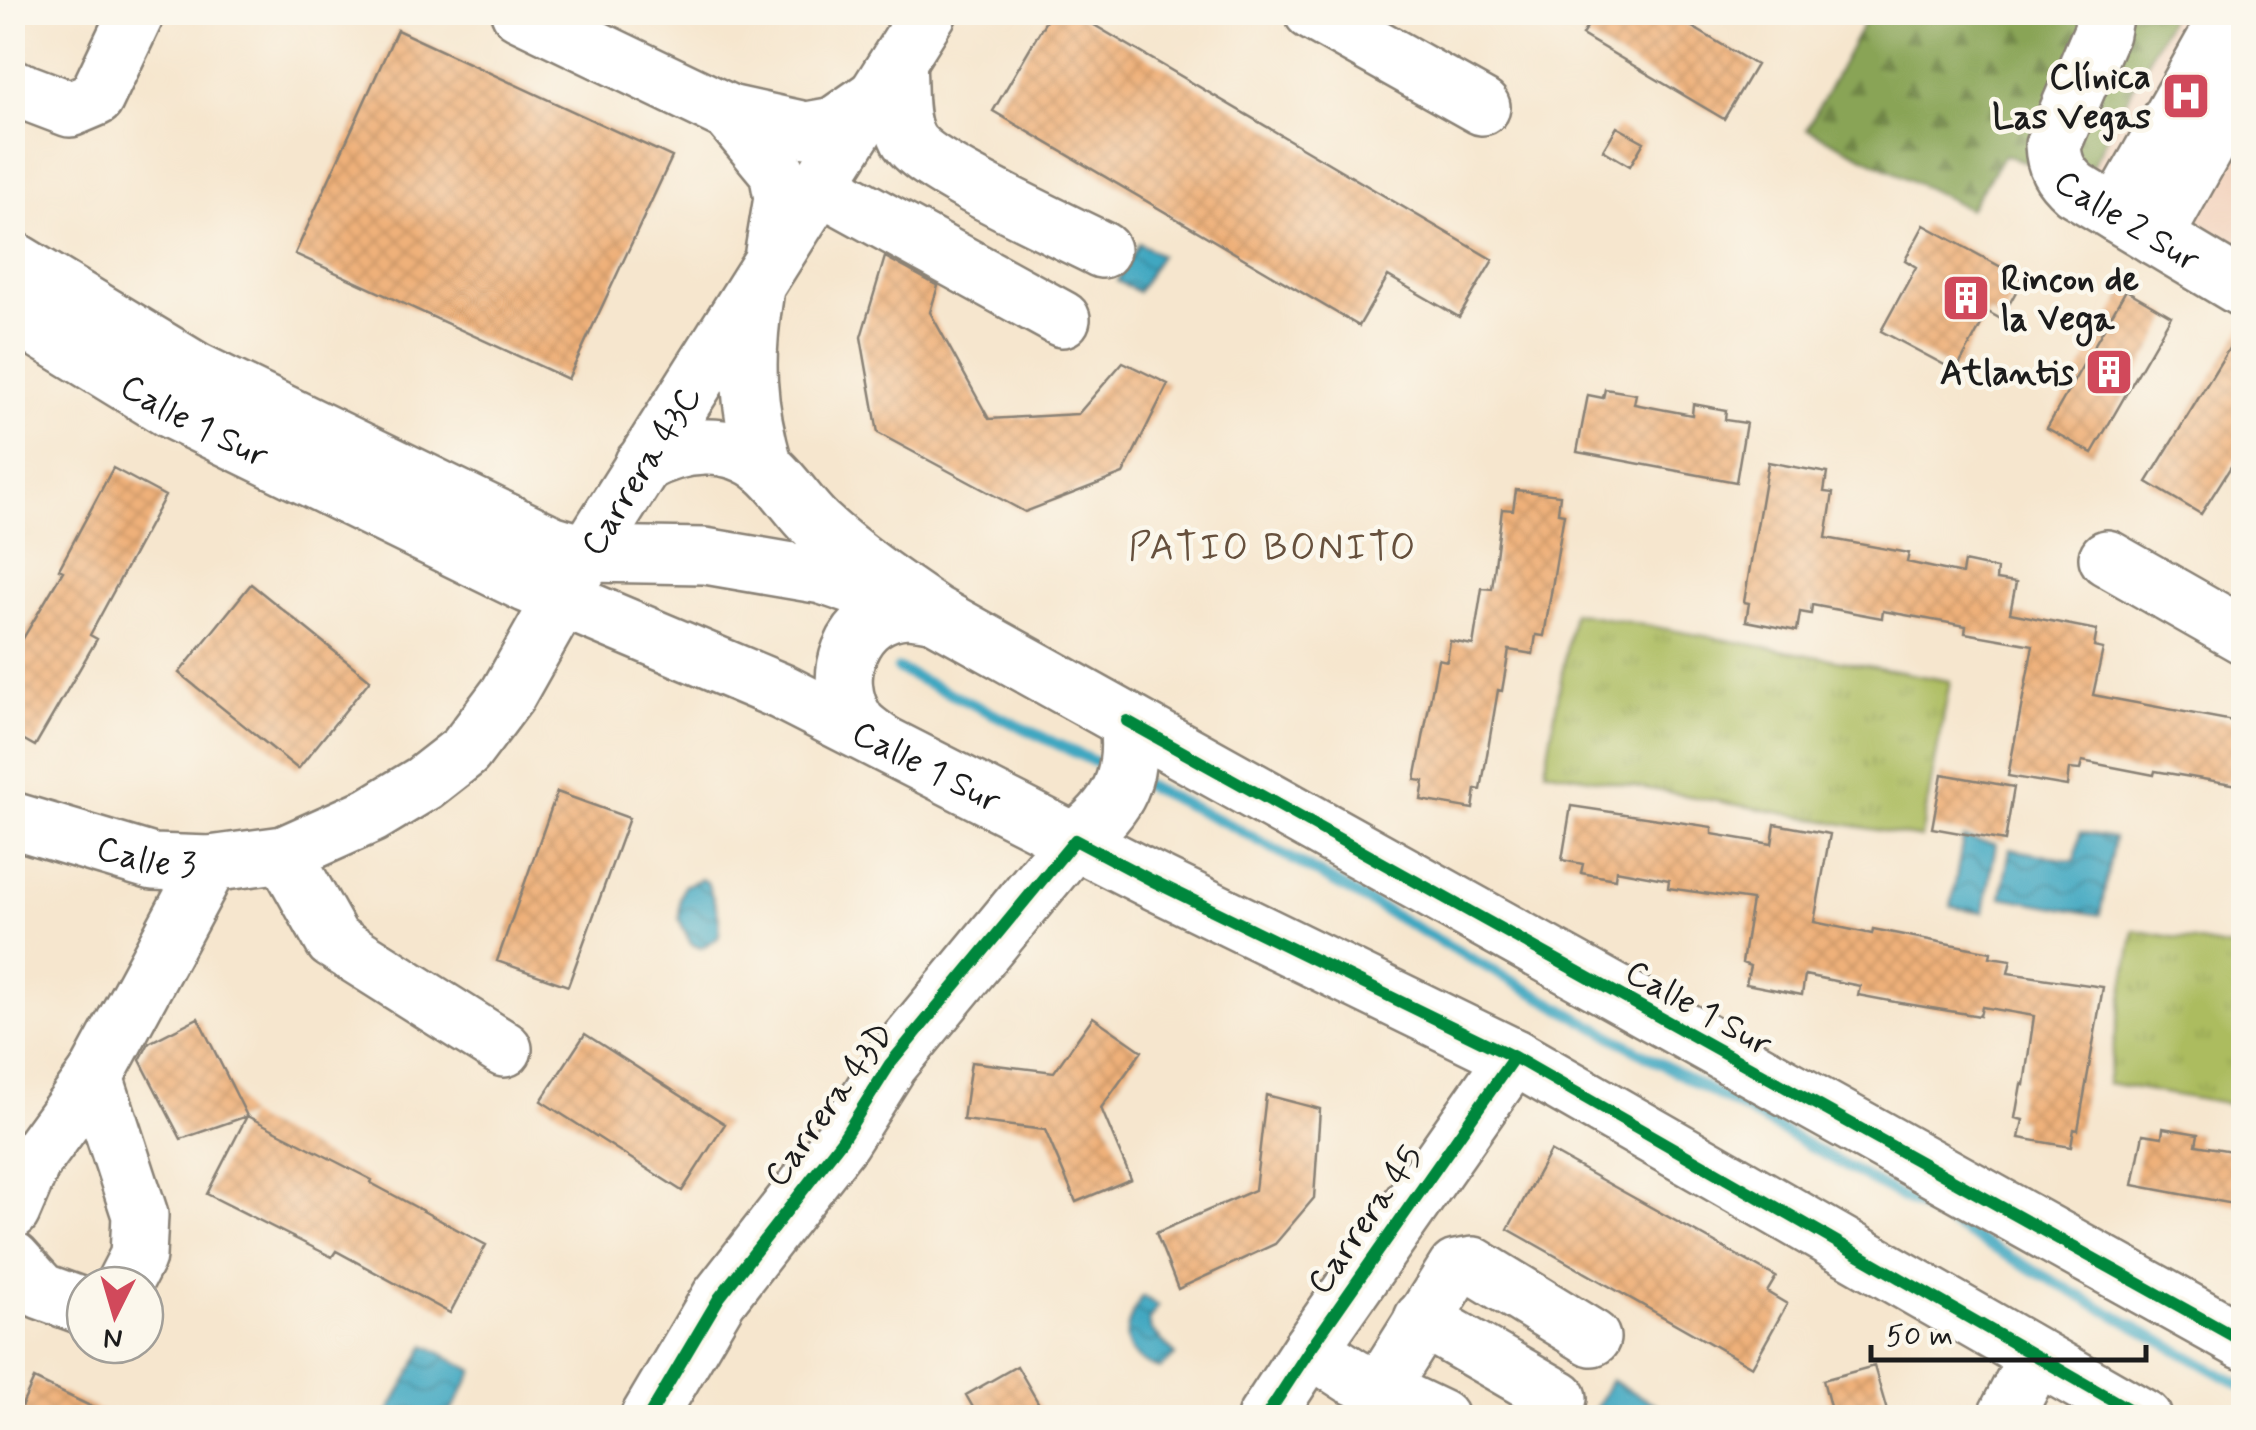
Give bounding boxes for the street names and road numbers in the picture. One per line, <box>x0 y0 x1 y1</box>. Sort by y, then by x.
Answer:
street label: Calle 2 Sur <box>2043 160 2208 284</box>
street label: Calle 1 Sur <box>111 364 276 480</box>
street label: Carrera 43C <box>571 376 713 565</box>
street label: Calle 1 Sur <box>844 711 1008 825</box>
street label: Calle 3 <box>91 825 197 889</box>
street label: Calle 1 Sur <box>1617 950 1780 1068</box>
street label: Carrera 43D <box>754 1014 905 1197</box>
street label: Carrera 45 <box>1297 1136 1434 1304</box>

